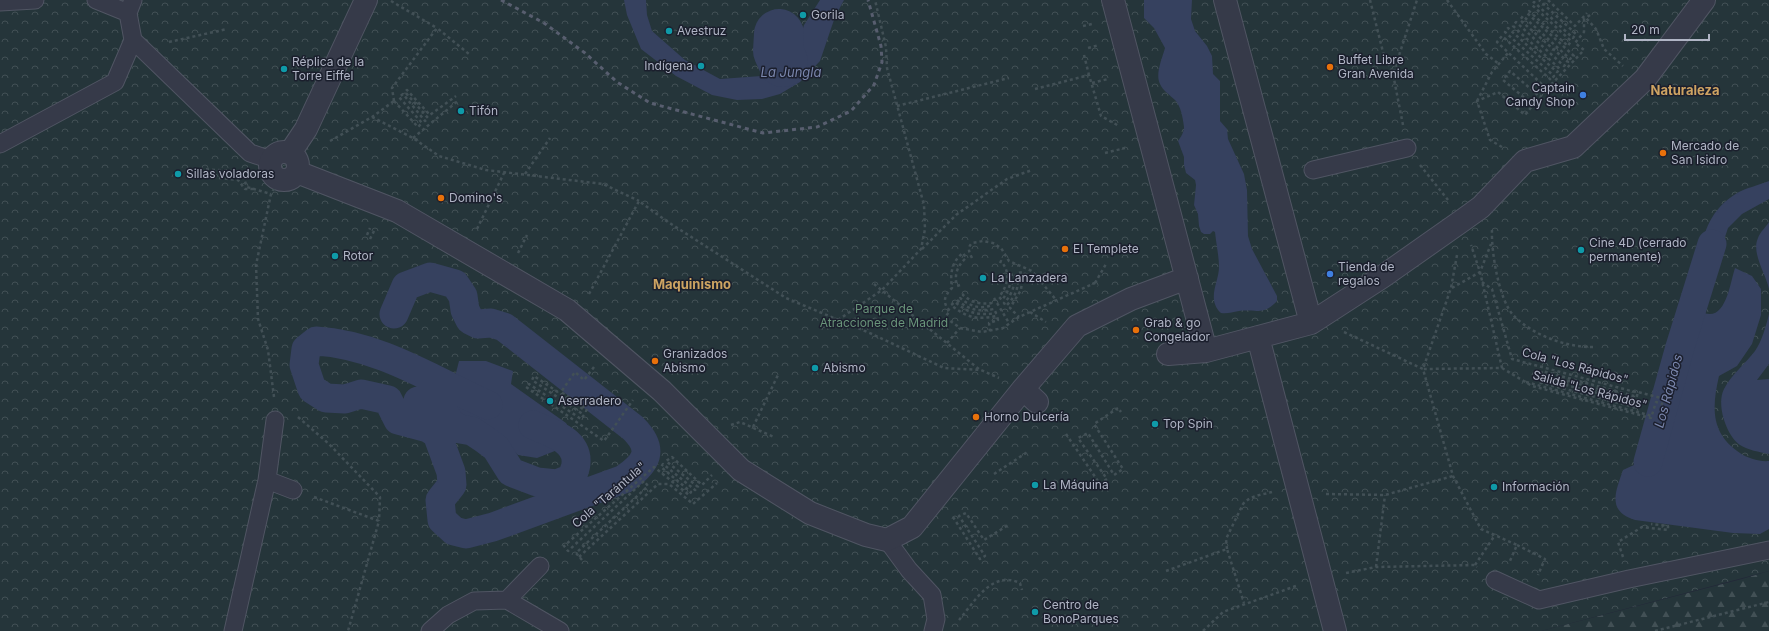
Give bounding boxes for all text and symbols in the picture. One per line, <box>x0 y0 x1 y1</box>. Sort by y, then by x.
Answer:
place label: Gorila <box>811 7 844 22</box>
marker: Gorila <box>798 10 808 20</box>
scale bar <box>1625 16 1709 42</box>
text: 20 m <box>1631 22 1660 37</box>
place label: Avestruz <box>677 23 726 38</box>
marker: Avestruz <box>664 26 674 36</box>
place label: Buffet Libre Gran Avenida <box>1338 52 1414 81</box>
place label: Réplica de la Torre Eiffel <box>292 54 364 83</box>
place label: Indígena <box>644 58 693 73</box>
marker: Indígena <box>696 61 706 71</box>
marker: Buffet Libre Gran Avenida <box>1325 62 1335 72</box>
marker: Réplica de la Torre Eiffel <box>279 64 289 74</box>
water label: La Jungla <box>761 64 821 80</box>
place label: Captain Candy Shop <box>1506 80 1575 109</box>
district label: Naturaleza <box>1651 82 1719 98</box>
marker: Captain Candy Shop <box>1578 90 1588 100</box>
place label: Tifón <box>469 103 498 118</box>
marker: Tifón <box>456 106 466 116</box>
place label: Mercado de San Isidro <box>1671 138 1739 167</box>
marker: Mercado de San Isidro <box>1658 148 1668 158</box>
place label: Sillas voladoras <box>186 166 274 181</box>
marker: Sillas voladoras <box>173 169 183 179</box>
place label: Domino's <box>449 190 502 205</box>
marker: Domino's <box>436 193 446 203</box>
place label: Cine 4D (cerrado permanente) <box>1589 235 1687 264</box>
place label: El Templete <box>1073 241 1139 256</box>
marker: El Templete <box>1060 244 1070 254</box>
marker: Cine 4D (cerrado permanente) <box>1576 245 1586 255</box>
place label: Rotor <box>343 248 374 263</box>
marker: Rotor <box>330 251 340 261</box>
place label: Tienda de regalos <box>1338 259 1395 288</box>
marker: Tienda de regalos <box>1325 269 1335 279</box>
place label: La Lanzadera <box>991 270 1067 285</box>
marker: La Lanzadera <box>978 273 988 283</box>
district label: Maquinismo <box>653 276 731 292</box>
park label: Parque de Atracciones de Madrid <box>820 301 948 330</box>
place label: Grab & go Congelador <box>1144 315 1211 344</box>
marker: Grab & go Congelador <box>1131 325 1141 335</box>
street label: Cola "Los Rápidos" <box>1520 344 1630 387</box>
place label: Granizados Abismo <box>663 346 727 375</box>
water label: Los Rápidos <box>1650 352 1686 430</box>
marker: Granizados Abismo <box>650 356 660 366</box>
place label: Abismo <box>823 360 866 375</box>
marker: Abismo <box>810 363 820 373</box>
street label: Salida "Los Rápidos" <box>1531 367 1649 412</box>
place label: Aserradero <box>558 393 621 408</box>
marker: Aserradero <box>545 396 555 406</box>
place label: Horno Dulcería <box>984 409 1069 424</box>
marker: Horno Dulcería <box>971 412 981 422</box>
place label: Top Spin <box>1163 416 1213 431</box>
marker: Top Spin <box>1150 419 1160 429</box>
street label: Cola "Tarántula" <box>569 459 649 531</box>
place label: La Máquina <box>1043 477 1109 492</box>
place label: Información <box>1502 479 1570 494</box>
marker: La Máquina <box>1030 480 1040 490</box>
marker: Información <box>1489 482 1499 492</box>
place label: Centro de BonoParques <box>1043 597 1119 626</box>
marker: Centro de BonoParques <box>1030 607 1040 617</box>

